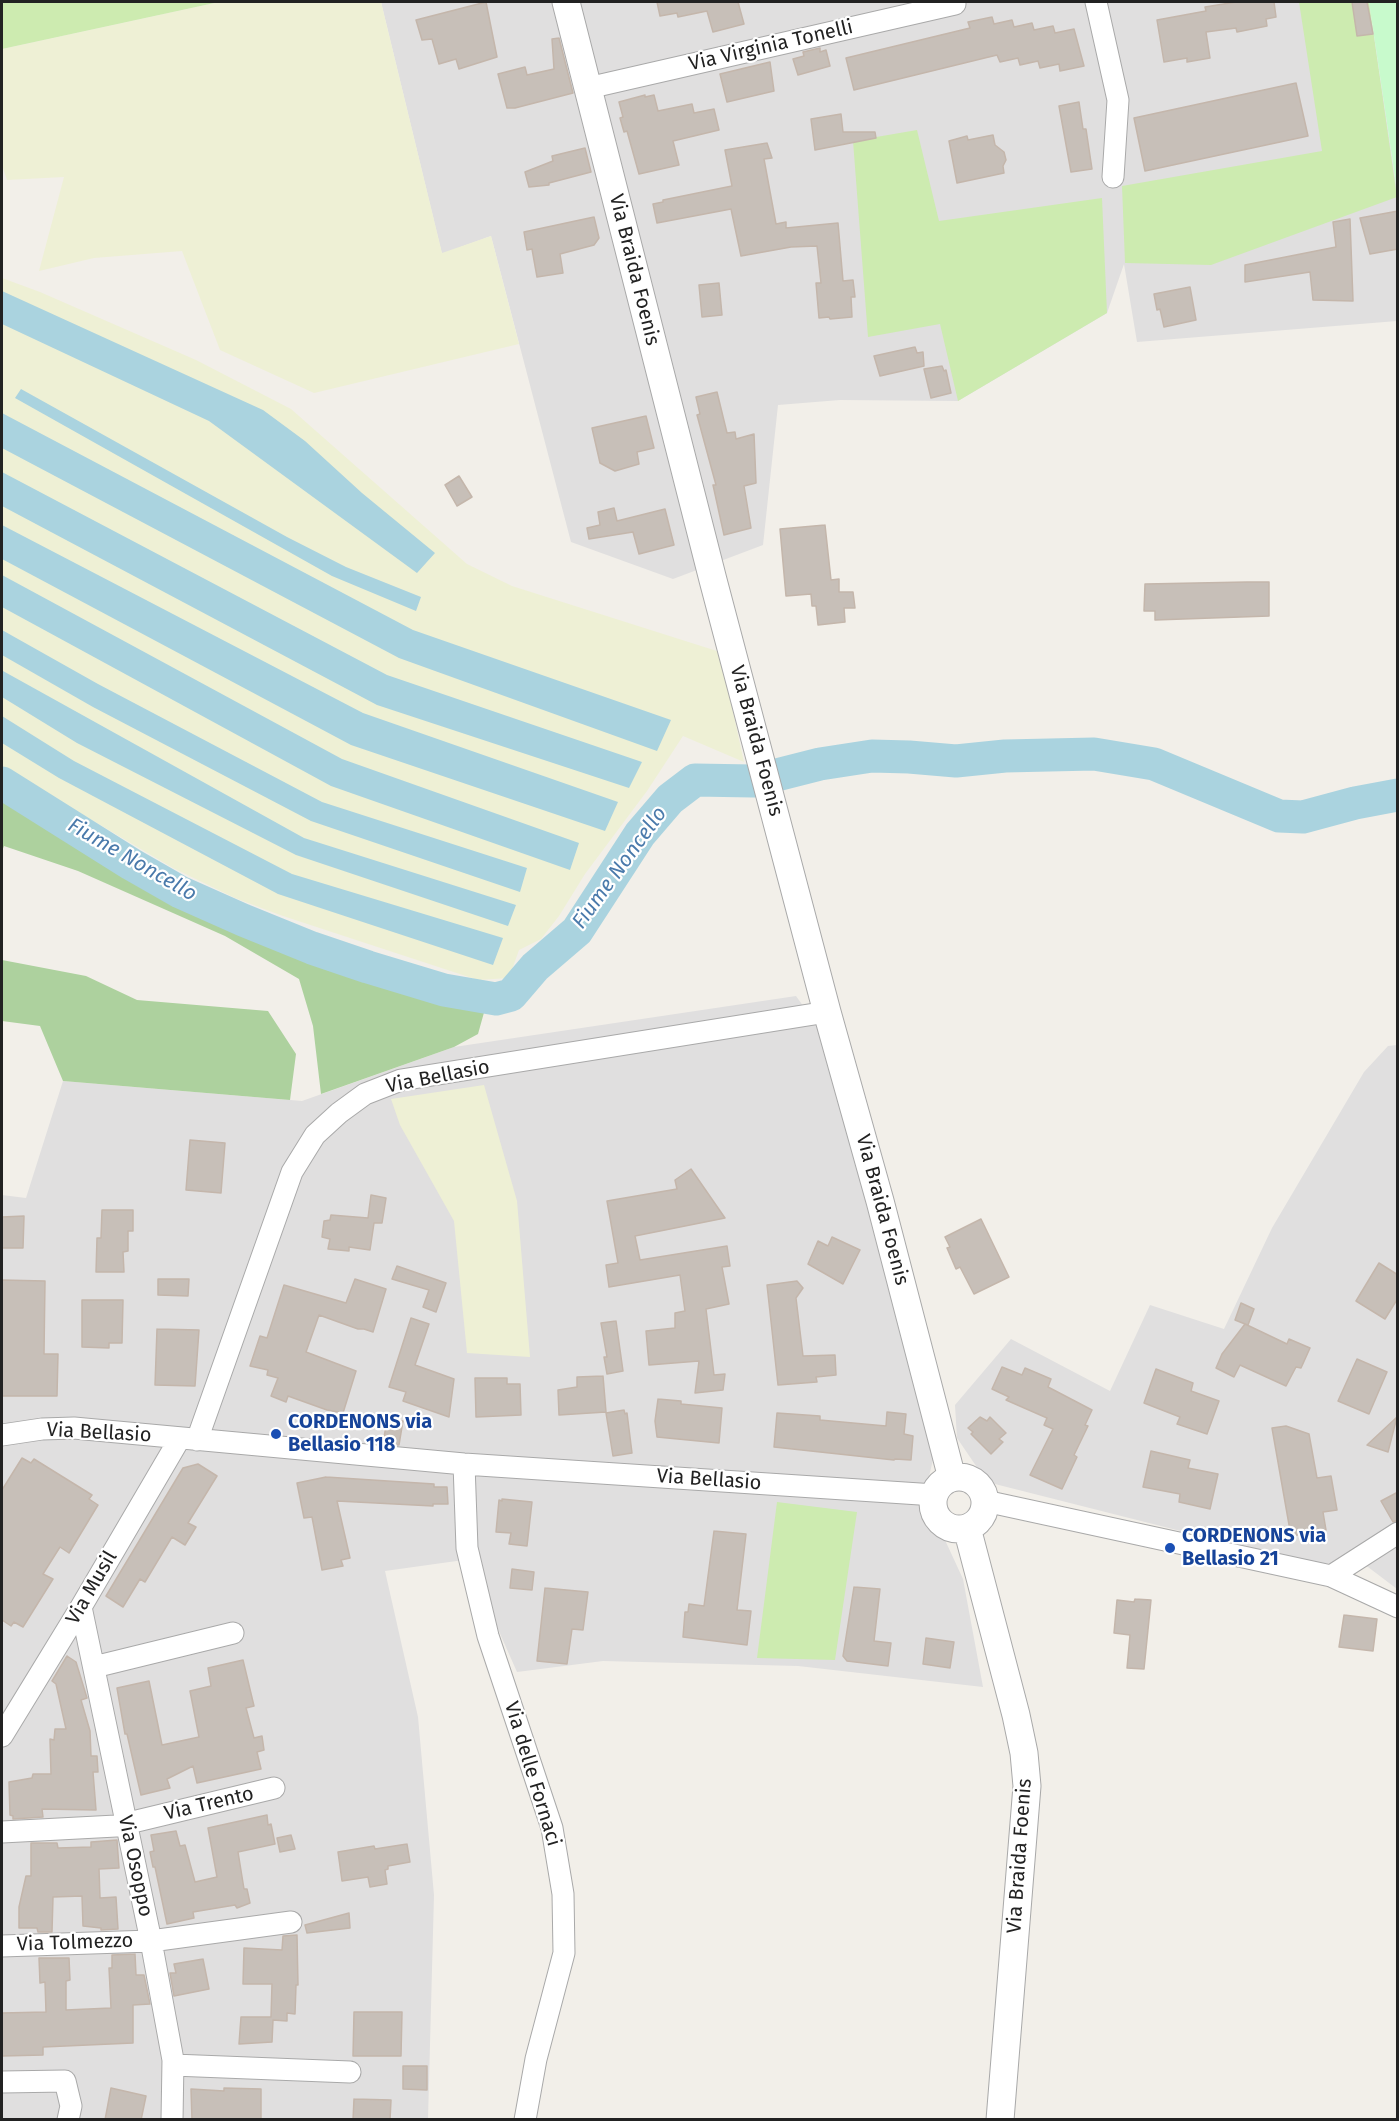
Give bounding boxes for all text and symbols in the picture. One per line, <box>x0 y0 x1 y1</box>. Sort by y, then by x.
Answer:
street label: Via Virginia Tonelli <box>687 15 855 77</box>
street label: Via Braida Foenis <box>604 192 664 348</box>
street label: Via Braida Foenis <box>724 663 788 819</box>
water label: Fiume Noncello <box>567 802 673 934</box>
water label: Fiume Noncello <box>63 813 201 907</box>
street label: Via Bellasio <box>384 1055 492 1099</box>
street label: Via Braida Foenis <box>850 1132 914 1288</box>
place label: CORDENONS via Bellasio 118 <box>288 1410 432 1457</box>
street label: Via Bellasio <box>46 1418 152 1448</box>
marker: CORDENONS via Bellasio 118 <box>269 1427 283 1441</box>
street label: Via Bellasio <box>656 1464 762 1496</box>
place label: CORDENONS via Bellasio 21 <box>1182 1524 1326 1571</box>
marker: CORDENONS via Bellasio 21 <box>1163 1541 1177 1555</box>
street label: Via Musil <box>61 1547 123 1629</box>
street label: Via delle Fornaci <box>499 1699 565 1849</box>
street label: Via Braida Foenis <box>1003 1778 1037 1934</box>
street label: Via Trento <box>162 1782 256 1826</box>
street label: Via Osoppo <box>113 1813 157 1919</box>
street label: Via Tolmezzo <box>16 1929 134 1957</box>

